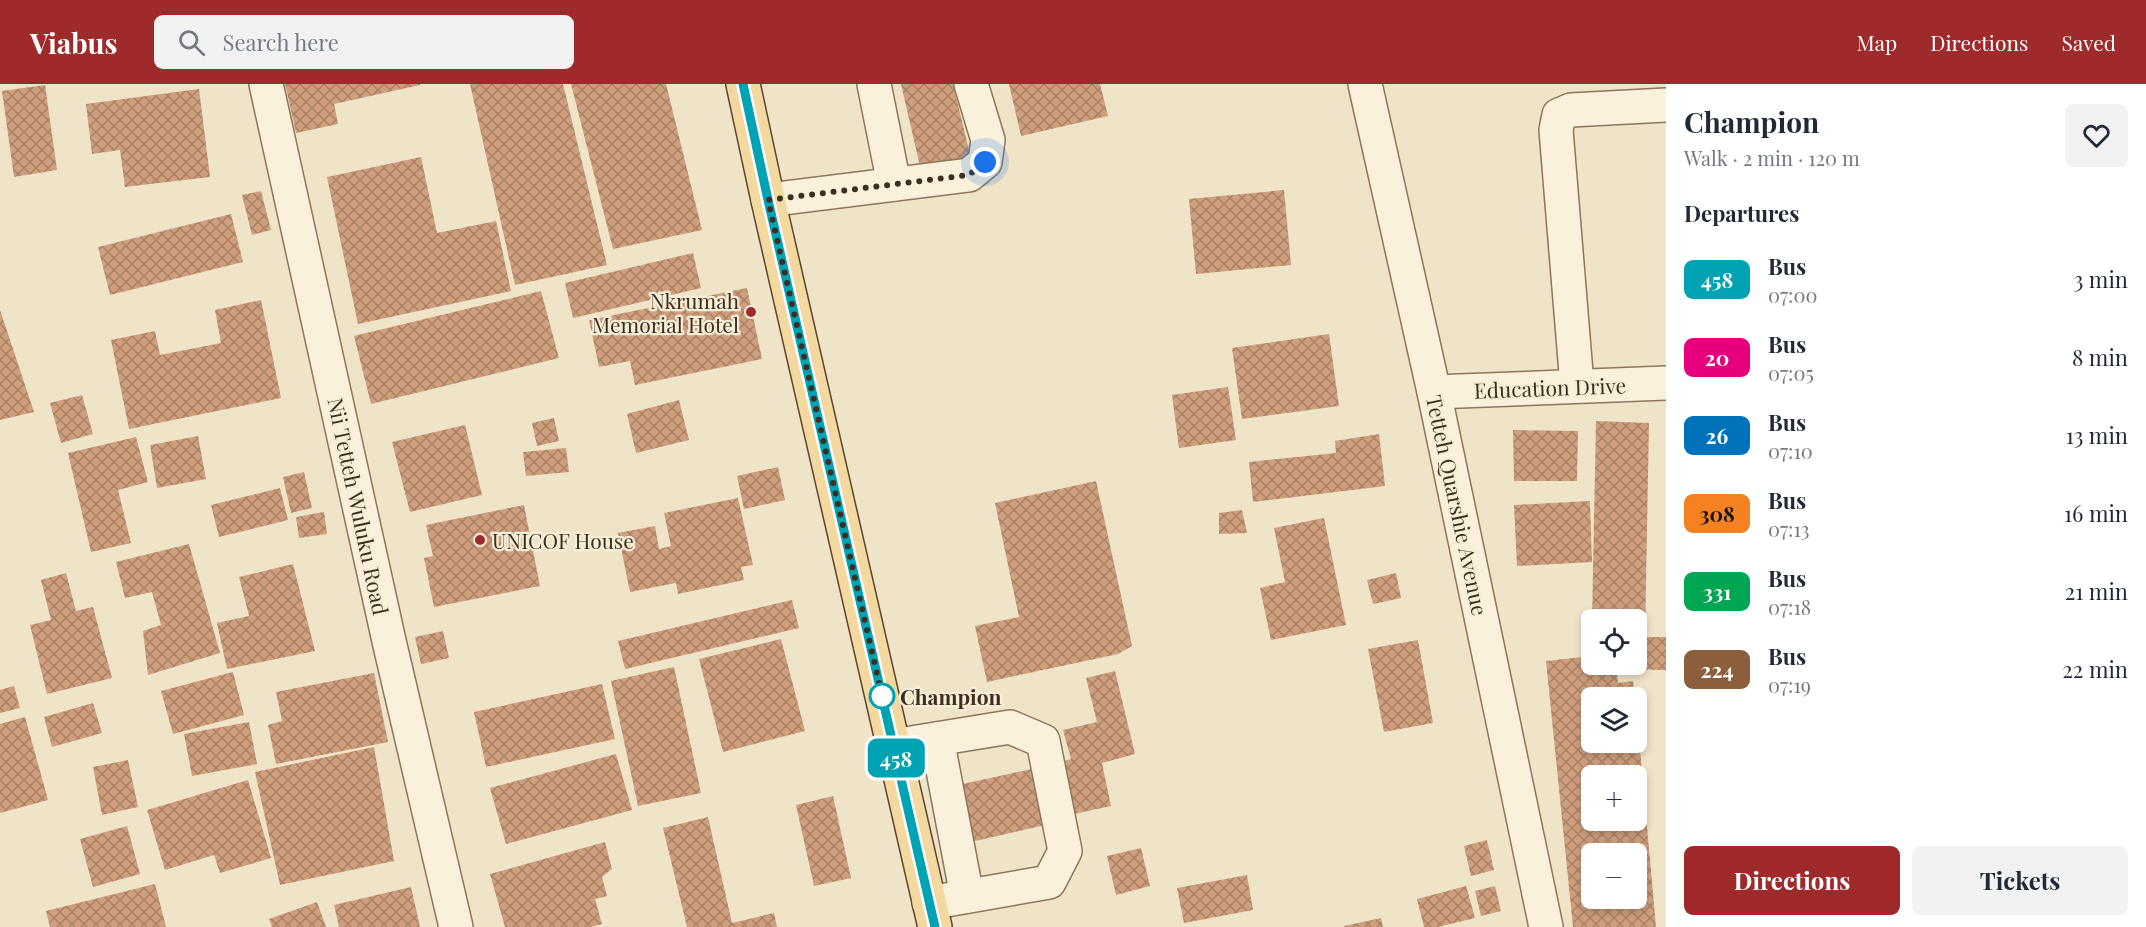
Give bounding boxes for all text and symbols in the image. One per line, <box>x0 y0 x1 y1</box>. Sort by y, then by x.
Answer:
search box <box>154 15 574 69</box>
text: Viabus <box>30 24 118 61</box>
icon: search <box>175 26 208 59</box>
text: Search here <box>223 27 339 57</box>
text: Map <box>1856 28 1897 56</box>
text: Directions <box>1930 28 2028 56</box>
text: Saved <box>2061 28 2116 56</box>
text: Champion <box>1684 103 1819 140</box>
button: heart <box>2065 104 2128 167</box>
text: Walk · 2 min · 120 m <box>1684 144 1860 171</box>
your location <box>970 147 1000 177</box>
text: Departures <box>1684 198 1799 228</box>
text: Bus <box>1768 251 1806 281</box>
text: 3 min <box>2073 264 2128 294</box>
text: 458 <box>1701 265 1733 293</box>
text: 07:00 <box>1768 281 1817 308</box>
place label: Nkrumah Memorial Hotel <box>592 286 740 338</box>
marker: Nkrumah Memorial Hotel <box>744 305 758 319</box>
text: Bus <box>1768 329 1806 359</box>
text: 8 min <box>2072 342 2128 372</box>
text: 20 <box>1705 343 1729 371</box>
text: 07:05 <box>1768 359 1814 386</box>
street label: Education Drive <box>1474 370 1626 404</box>
street label: Tetteh Quarshie Avenue <box>1421 392 1495 618</box>
street label: Nii Tetteh Wuluku Road <box>322 395 396 617</box>
text: Bus <box>1768 407 1806 437</box>
text: 13 min <box>2066 420 2128 450</box>
text: 26 <box>1706 421 1728 449</box>
text: 07:10 <box>1768 437 1813 464</box>
text: Bus <box>1768 485 1806 515</box>
text: 16 min <box>2064 498 2128 528</box>
text: 308 <box>1699 499 1735 527</box>
text: 07:13 <box>1768 515 1810 542</box>
place label: UNICOF House <box>492 526 634 554</box>
marker: UNICOF House <box>473 533 487 547</box>
text: Bus <box>1768 563 1806 593</box>
text: 21 min <box>2065 576 2128 606</box>
text: 331 <box>1703 577 1731 605</box>
text: 07:18 <box>1768 593 1811 620</box>
map controls <box>1581 609 1647 909</box>
button: locate <box>1581 609 1647 675</box>
text: Bus <box>1768 641 1806 671</box>
text: 22 min <box>2062 654 2128 684</box>
text: 224 <box>1700 655 1734 683</box>
text: 07:19 <box>1768 671 1811 698</box>
place label: Champion <box>900 682 1002 710</box>
marker: Champion <box>869 683 895 709</box>
button: layers <box>1581 687 1647 753</box>
line badge: 458 <box>862 738 930 778</box>
text: 458 <box>880 744 912 772</box>
button: + <box>1581 765 1647 831</box>
button: − <box>1581 843 1647 909</box>
button: Directions <box>1684 846 1900 915</box>
button: Tickets <box>1912 846 2128 915</box>

